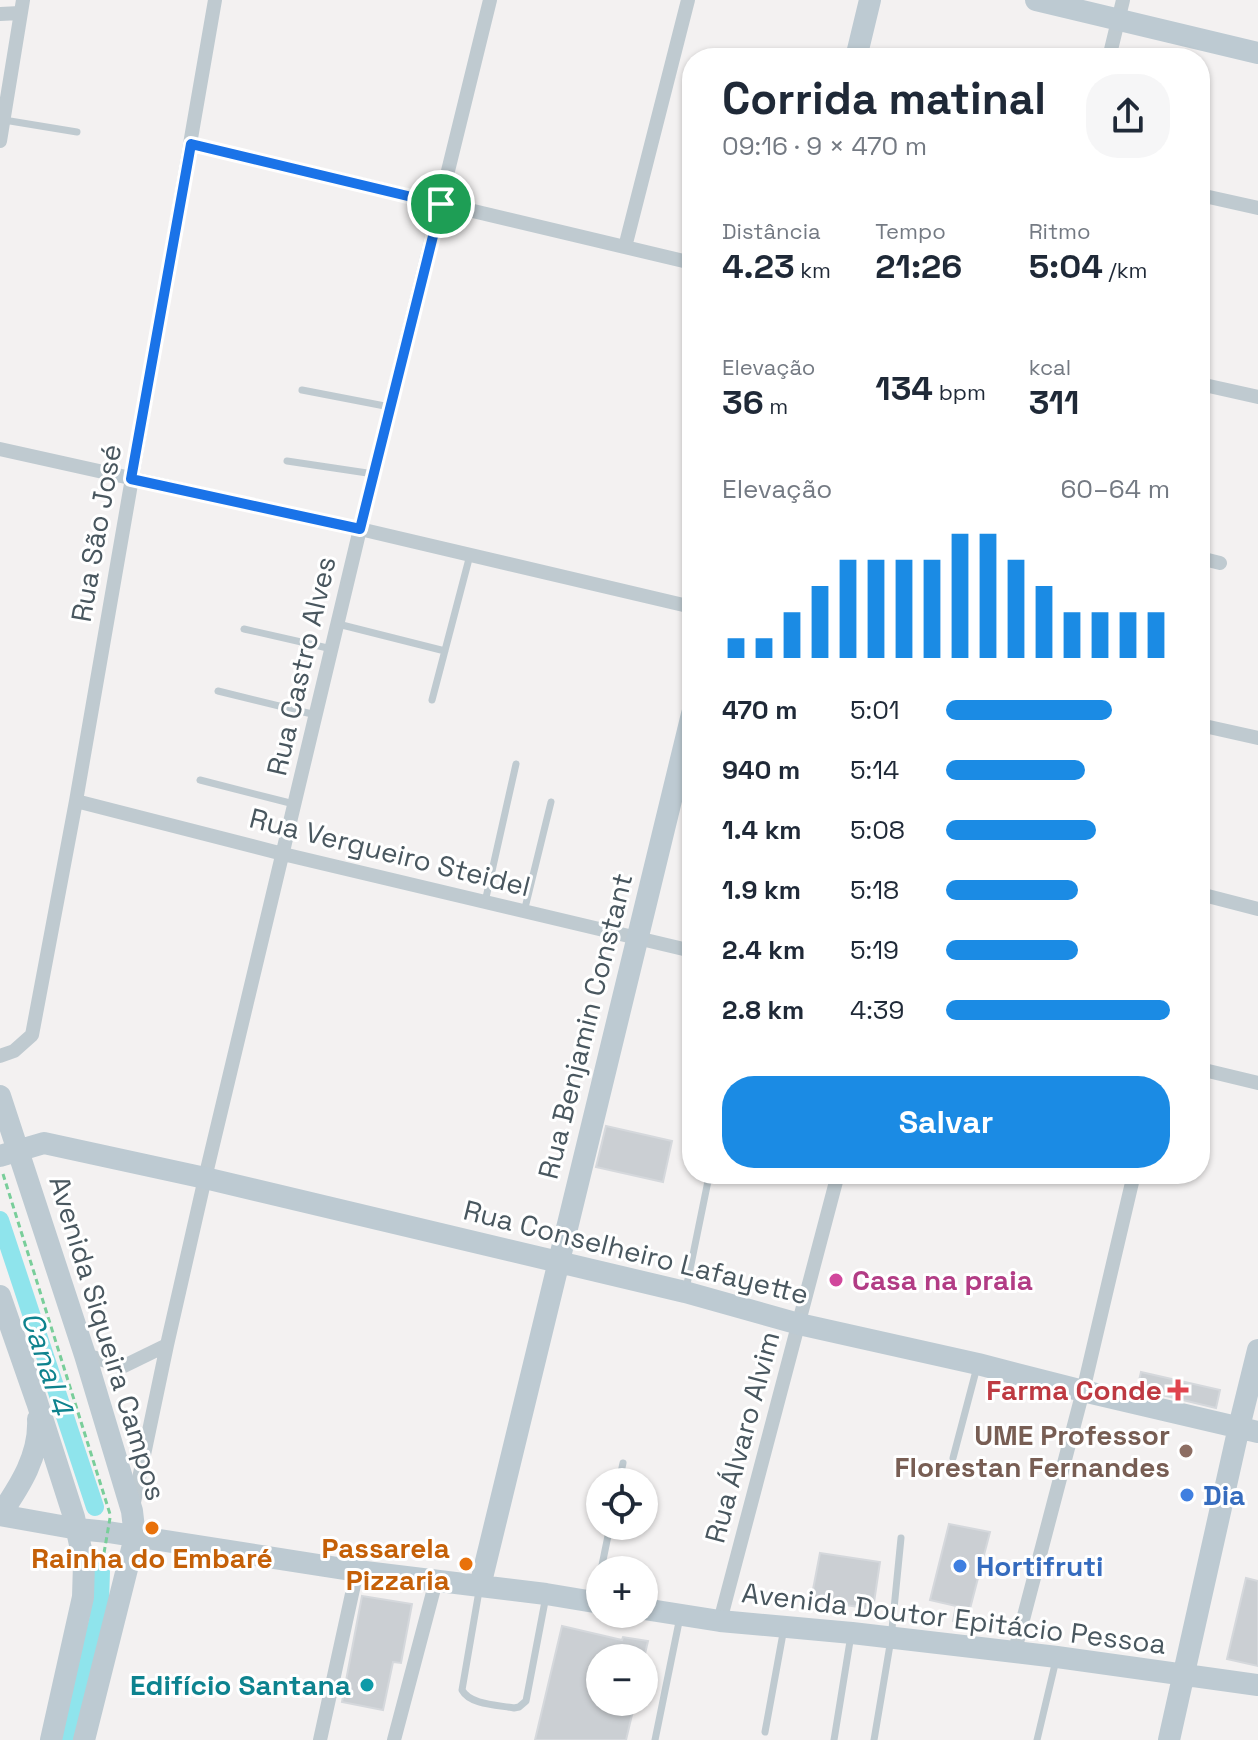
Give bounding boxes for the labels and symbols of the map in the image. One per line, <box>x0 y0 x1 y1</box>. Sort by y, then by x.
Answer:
pin <box>407 170 475 238</box>
street label: Rua São José <box>63 441 129 625</box>
street label: Rua Castro Alves <box>258 553 344 779</box>
street label: Rua Vergueiro Steidel <box>246 800 534 904</box>
street label: Rua Benjamin Constant <box>530 869 640 1183</box>
street label: Avenida Siqueira Campos <box>41 1171 175 1505</box>
street label: Rua Conselheiro Lafayette <box>460 1192 812 1312</box>
place label: Casa na praia <box>852 1262 1033 1298</box>
marker: Casa na praia <box>827 1271 845 1289</box>
water label: Canal 4 <box>13 1306 83 1420</box>
street label: Rua Álvaro Alvim <box>696 1327 788 1547</box>
place label: Farma Conde <box>986 1372 1162 1408</box>
marker: Farma Conde <box>1169 1381 1187 1399</box>
place label: UME Professor Florestan Fernandes <box>895 1417 1170 1485</box>
marker: UME Professor Florestan Fernandes <box>1177 1442 1195 1460</box>
place label: Dia <box>1203 1477 1245 1513</box>
marker: Dia <box>1178 1486 1196 1504</box>
marker: Rainha do Embaré <box>143 1519 161 1537</box>
place label: Passarela Pizzaria <box>322 1530 450 1598</box>
place label: Rainha do Embaré <box>31 1540 273 1576</box>
place label: Hortifruti <box>976 1548 1104 1584</box>
marker: Passarela Pizzaria <box>457 1555 475 1573</box>
marker: Hortifruti <box>951 1557 969 1575</box>
street label: Avenida Doutor Epitácio Pessoa <box>740 1574 1168 1662</box>
place label: Edifício Santana <box>130 1667 351 1703</box>
marker: Edifício Santana <box>358 1676 376 1694</box>

